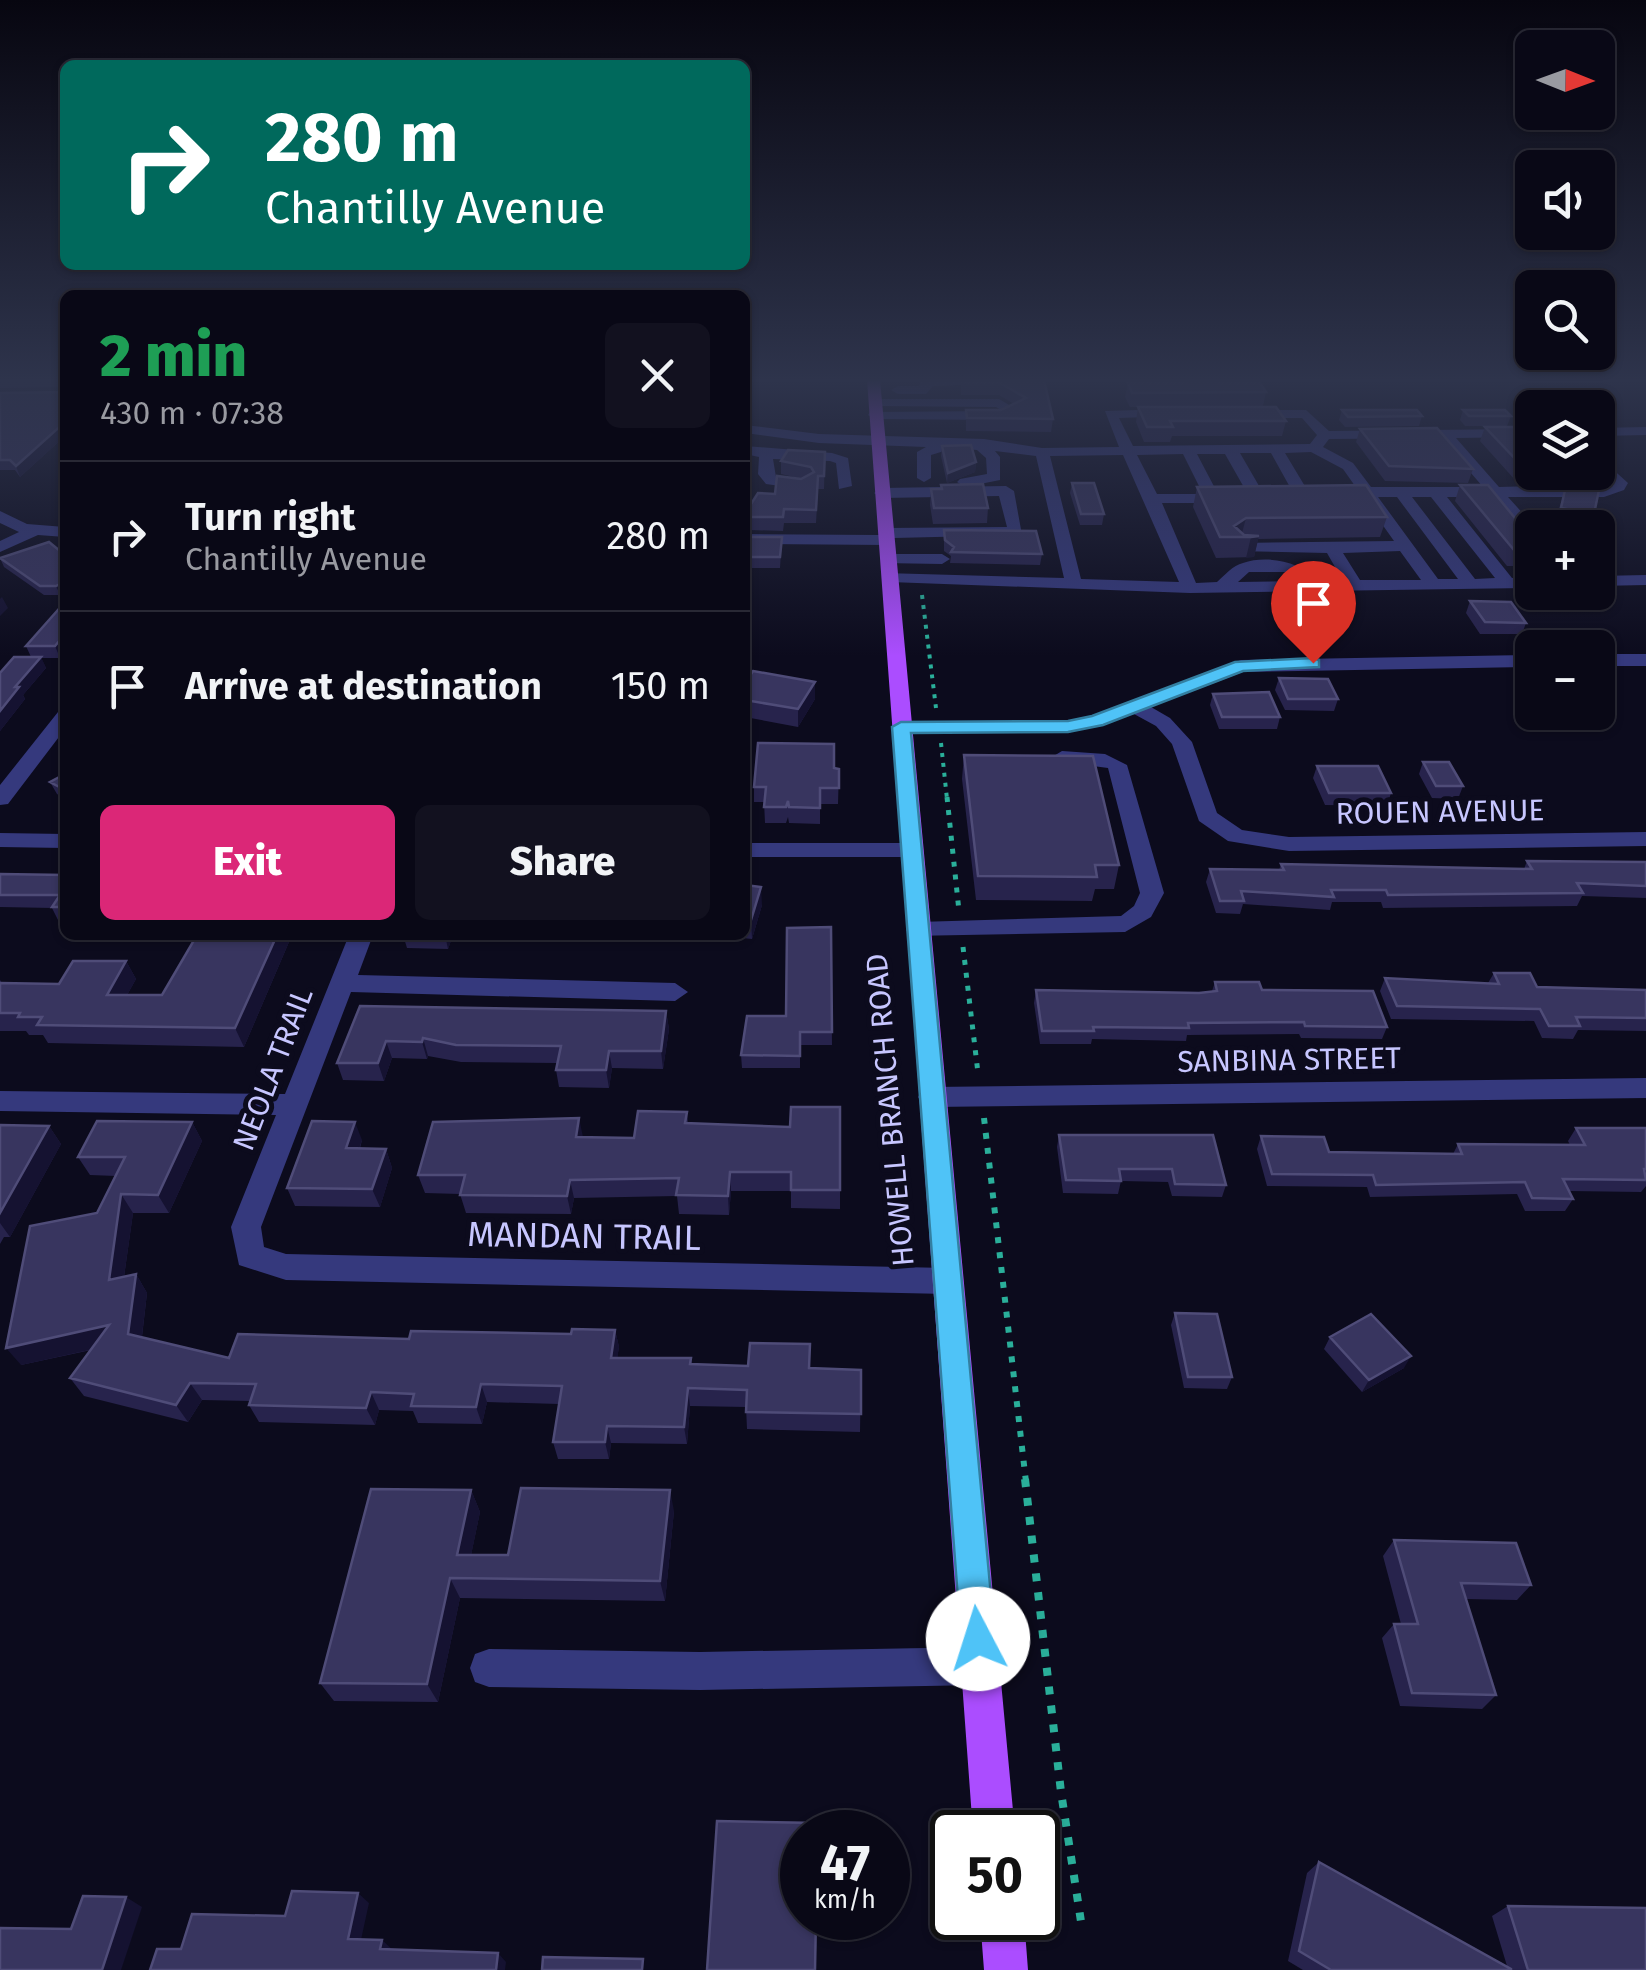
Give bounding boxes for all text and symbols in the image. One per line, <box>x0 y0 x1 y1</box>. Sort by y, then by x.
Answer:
north arrow <box>1515 30 1615 130</box>
map controls <box>1515 30 1615 730</box>
text: 280 m <box>265 96 459 180</box>
icon: right <box>100 100 230 230</box>
button: sound <box>1515 150 1615 250</box>
text: Chantilly Avenue <box>265 181 605 235</box>
button: search <box>1515 270 1615 370</box>
text: 2 min <box>100 320 247 392</box>
button: close <box>605 323 710 428</box>
button: layers <box>1515 390 1615 490</box>
text: 430 m · 07:38 <box>100 394 284 432</box>
text: Turn right <box>185 494 355 540</box>
icon: right <box>100 509 155 564</box>
button: + <box>1515 510 1615 610</box>
text: 280 m <box>606 513 710 559</box>
text: Chantilly Avenue <box>185 540 427 578</box>
pin <box>1271 561 1356 664</box>
icon: arrive <box>1286 576 1341 631</box>
button: − <box>1515 630 1615 730</box>
icon: arrive <box>100 659 155 714</box>
text: Arrive at destination <box>185 663 542 709</box>
text: 150 m <box>611 663 710 709</box>
street label: ROUEN AVENUE <box>1335 792 1545 832</box>
button: Exit <box>100 805 395 920</box>
button: Share <box>415 805 710 920</box>
street label: HOWELL BRANCH ROAD <box>858 952 922 1268</box>
street label: NEOLA TRAIL <box>225 982 321 1156</box>
street label: SANBINA STREET <box>1177 1040 1402 1080</box>
street label: MANDAN TRAIL <box>467 1213 701 1259</box>
position arrow <box>926 1587 1030 1691</box>
speed limit sign: 50 <box>930 1810 1060 1940</box>
text: 47 <box>820 1833 870 1893</box>
text: km/h <box>814 1885 876 1915</box>

